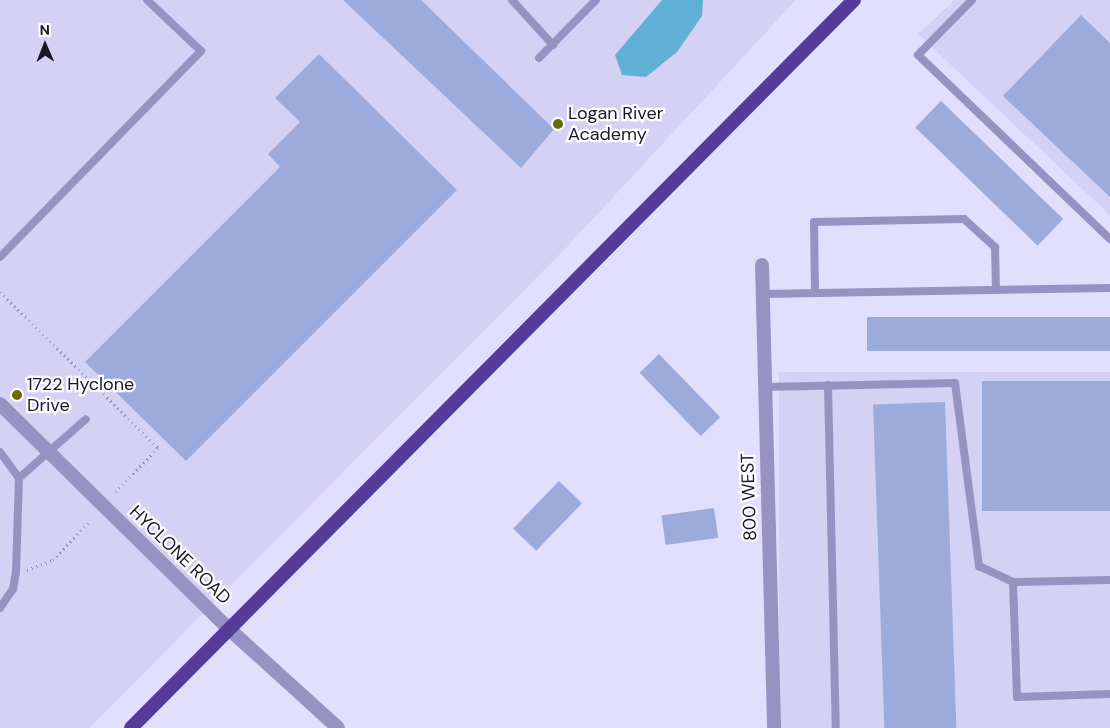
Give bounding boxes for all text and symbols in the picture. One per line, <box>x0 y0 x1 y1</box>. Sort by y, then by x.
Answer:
north arrow <box>20 20 70 70</box>
text: N <box>39 21 50 39</box>
place label: Logan River Academy <box>568 103 663 146</box>
marker: Logan River Academy <box>552 118 564 130</box>
place label: 1722 Hyclone Drive <box>27 374 134 416</box>
marker: 1722 Hyclone Drive <box>11 389 23 401</box>
street label: 800 WEST <box>737 453 761 541</box>
street label: HYCLONE ROAD <box>125 501 235 609</box>

